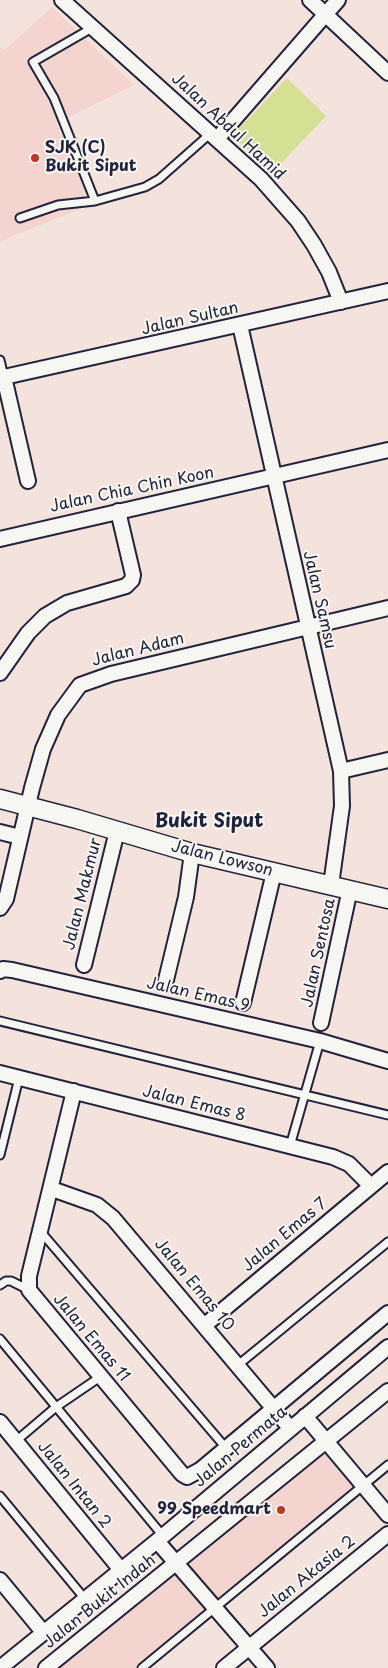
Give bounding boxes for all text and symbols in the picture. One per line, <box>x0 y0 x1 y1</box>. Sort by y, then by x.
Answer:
street label: Jalan Abdul Hamid <box>167 69 289 185</box>
place label: SJK (C) Bukit Siput <box>45 139 137 177</box>
marker: SJK (C) Bukit Siput <box>29 152 41 164</box>
street label: Jalan Sultan <box>140 299 240 339</box>
street label: Jalan Chia Chin Koon <box>48 463 216 517</box>
street label: Jalan Samsu <box>298 549 340 651</box>
street label: Jalan Adam <box>90 629 186 671</box>
district label: Bukit Siput <box>155 811 263 833</box>
street label: Jalan Makmur <box>60 836 106 952</box>
street label: Jalan Lowson <box>169 837 275 881</box>
street label: Jalan Sentosa <box>298 897 340 1009</box>
street label: Jalan Emas 9 <box>145 974 251 1016</box>
street label: Jalan Emas 8 <box>141 1082 247 1126</box>
street label: Jalan Emas 7 <box>239 1194 331 1276</box>
street label: Jalan Emas 10 <box>150 1235 238 1335</box>
street label: Jalan Emas 11 <box>49 1290 133 1386</box>
street label: Jalan Permata <box>191 1403 291 1491</box>
street label: Jalan Intan 2 <box>33 1438 115 1532</box>
place label: 99 Speedmart <box>157 1500 271 1520</box>
marker: 99 Speedmart <box>275 1504 287 1516</box>
street label: Jalan Akasia 2 <box>255 1532 359 1622</box>
street label: Jalan Bukit Indah <box>40 1551 160 1653</box>

